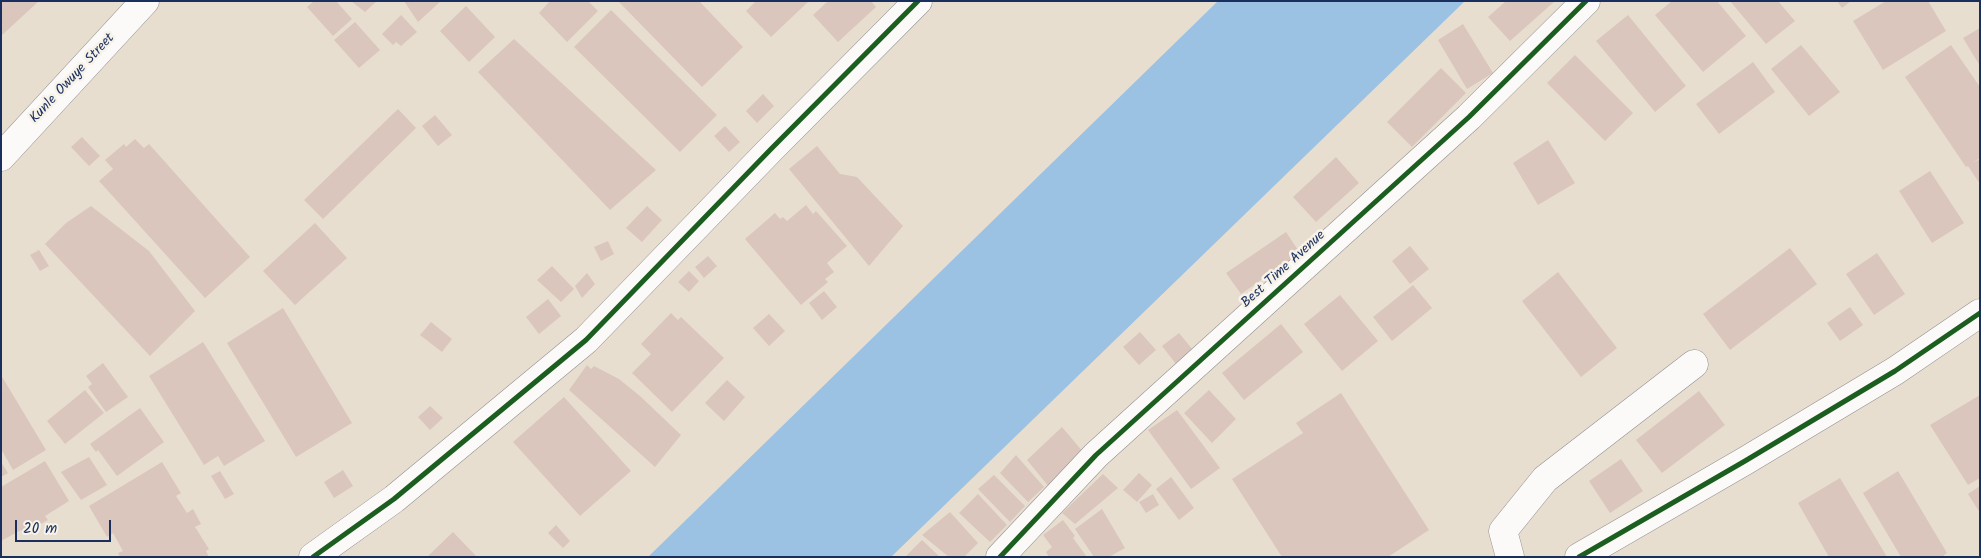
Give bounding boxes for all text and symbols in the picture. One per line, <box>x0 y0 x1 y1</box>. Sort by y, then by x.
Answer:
street label: Kunle Owuye Street <box>27 31 119 127</box>
street label: Best Time Avenue <box>1239 228 1329 312</box>
scale bar <box>18 510 114 542</box>
text: 20 m <box>23 517 57 541</box>

